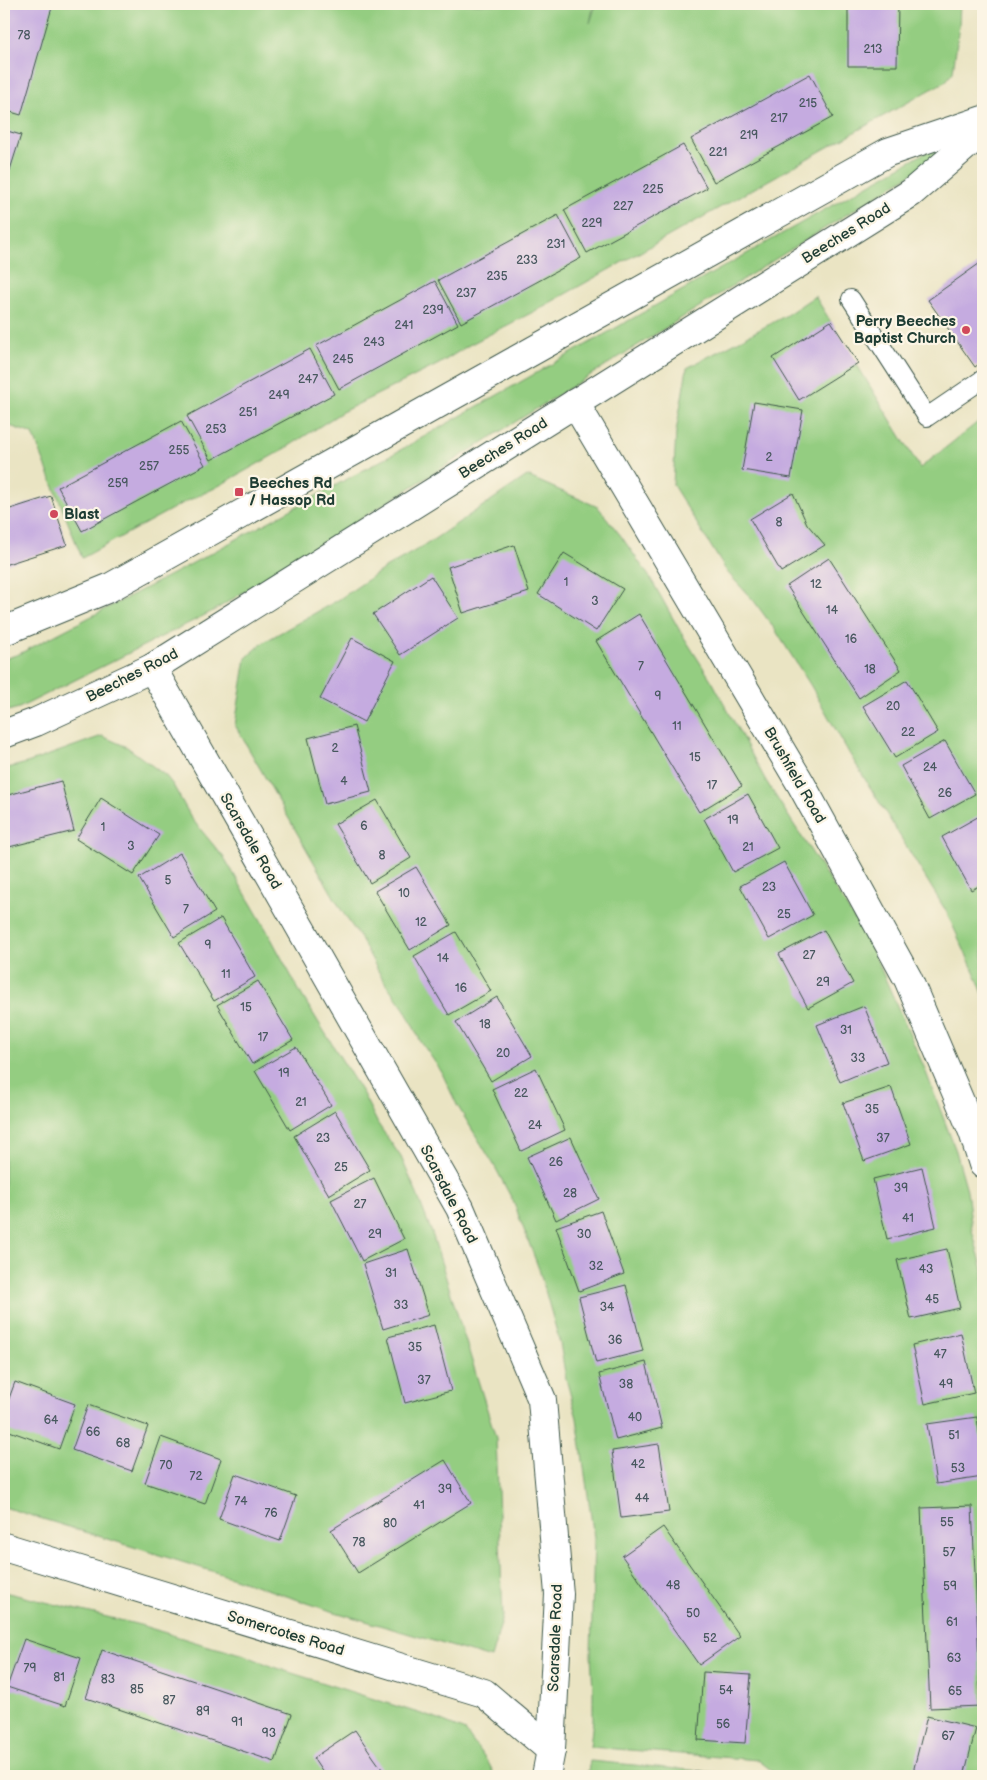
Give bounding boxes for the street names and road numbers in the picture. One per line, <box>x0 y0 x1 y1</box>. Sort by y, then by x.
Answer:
street label: Beeches Road <box>798 199 894 268</box>
street label: Beeches Road <box>455 414 551 483</box>
street label: Beeches Road <box>83 644 182 707</box>
street label: Brushfield Road <box>759 724 830 827</box>
street label: Scarsdale Road <box>215 790 286 893</box>
street label: Scarsdale Road <box>416 1142 482 1247</box>
street label: Scarsdale Road <box>544 1584 567 1692</box>
street label: Somercotes Road <box>225 1607 347 1660</box>

